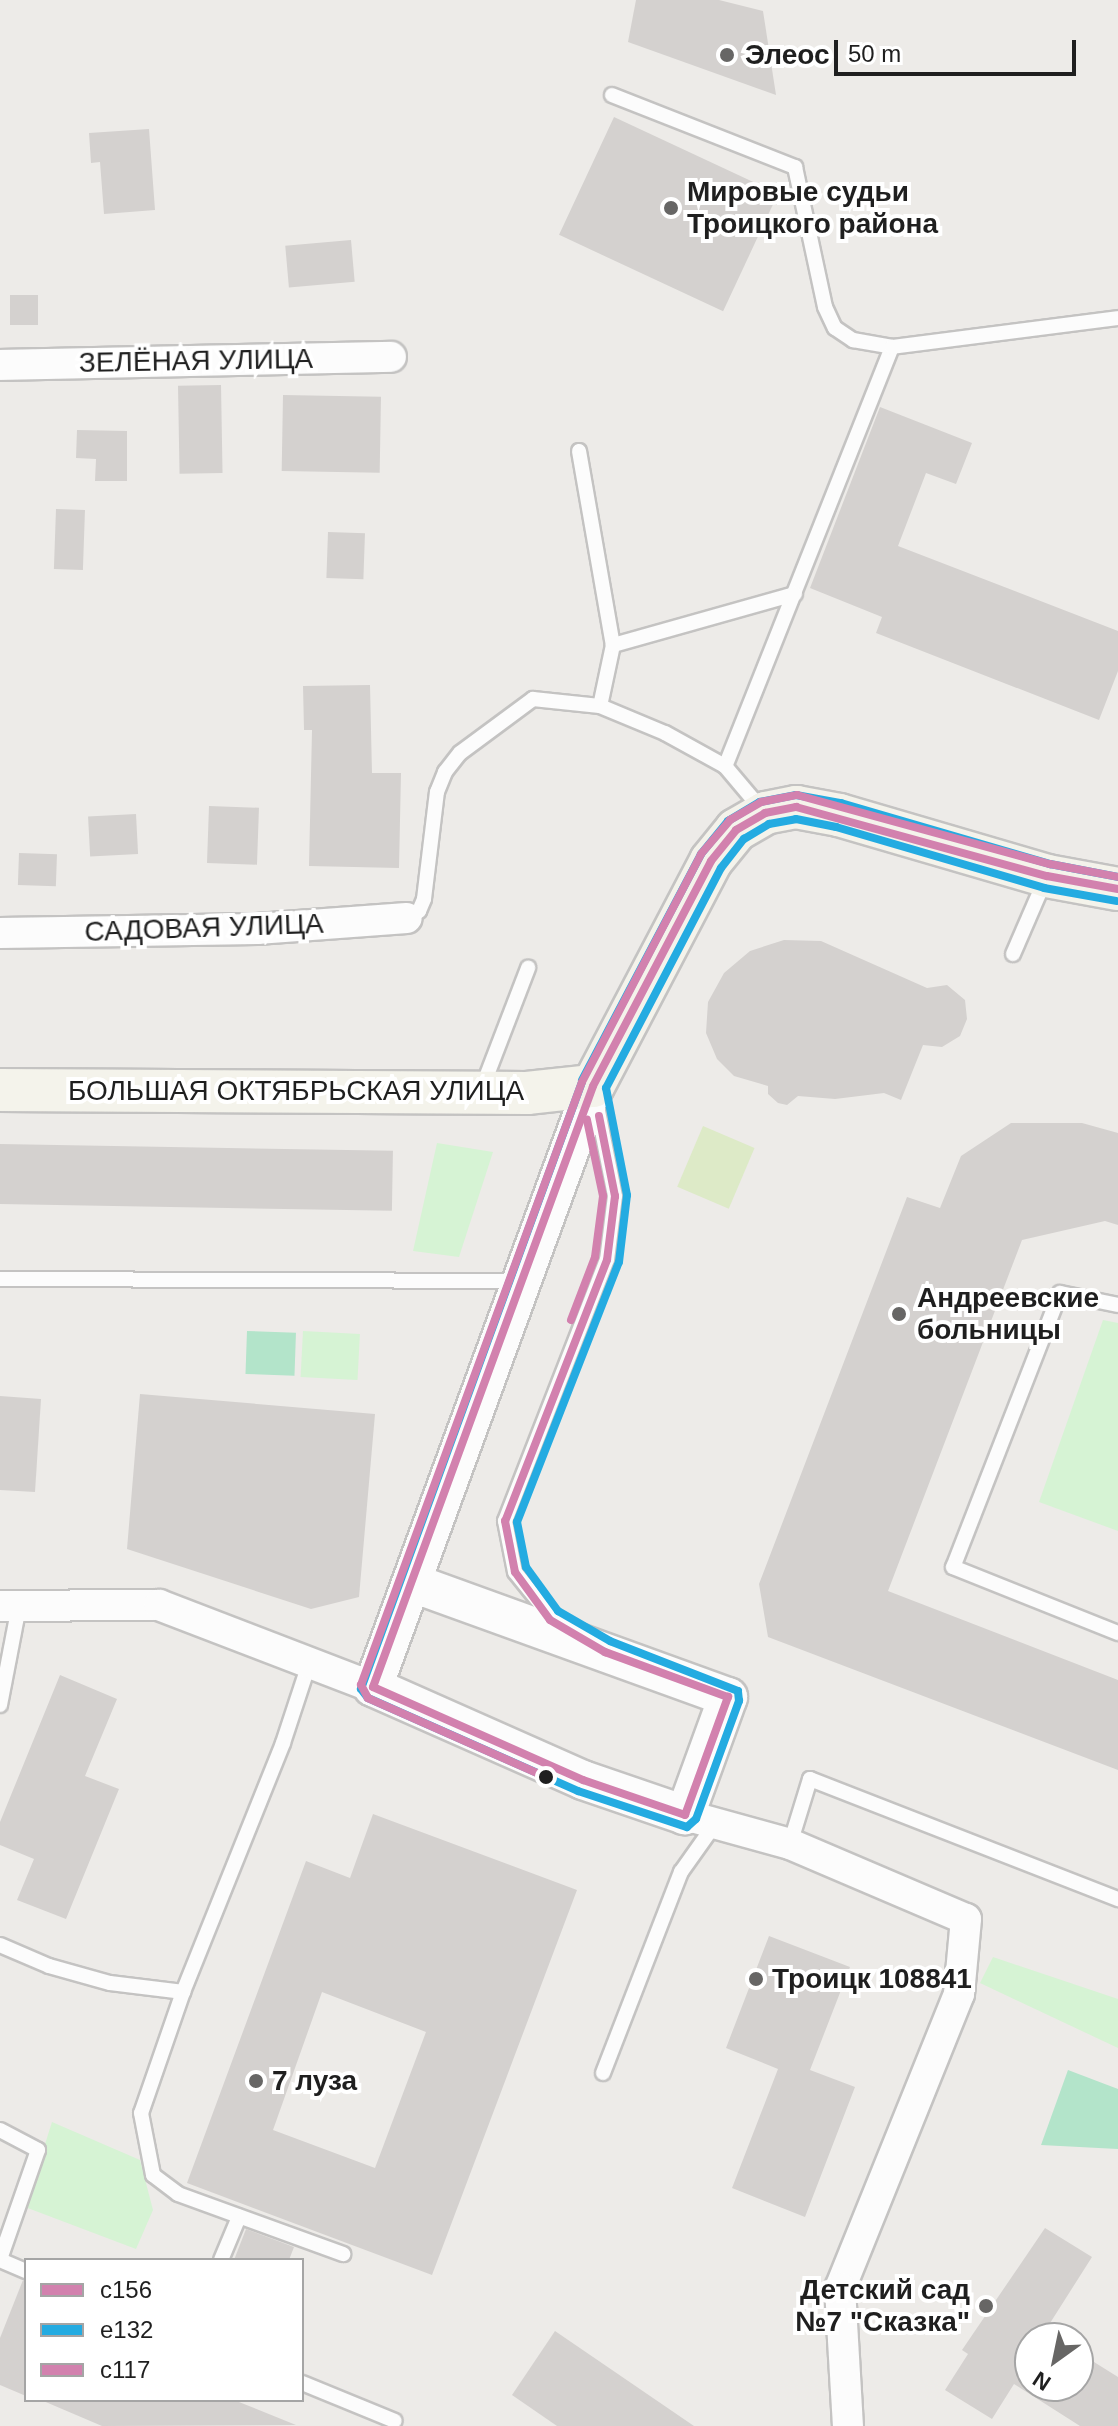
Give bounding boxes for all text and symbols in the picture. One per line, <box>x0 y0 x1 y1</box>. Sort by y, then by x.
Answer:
scale bar <box>838 24 1080 74</box>
place label: Элеос <box>745 38 830 72</box>
text: 50 m <box>848 40 901 67</box>
marker: Элеос <box>716 44 738 66</box>
place label: Мировые судьи Троицкого района <box>687 175 938 241</box>
marker: Мировые судьи Троицкого района <box>662 199 680 217</box>
street label: ЗЕЛЁНАЯ УЛИЦА <box>79 342 313 380</box>
street label: САДОВАЯ УЛИЦА <box>84 907 324 949</box>
street label: БОЛЬШАЯ ОКТЯБРЬСКАЯ УЛИЦА <box>68 1074 524 1108</box>
place label: Андреевские больницы <box>917 1281 1099 1347</box>
marker: Андреевские больницы <box>888 1303 910 1325</box>
unlabelled marker <box>538 1769 554 1785</box>
place label: Троицк 108841 <box>772 1962 972 1996</box>
marker: Троицк 108841 <box>747 1970 765 1988</box>
place label: 7 луза <box>272 2064 357 2098</box>
marker: 7 луза <box>247 2072 265 2090</box>
legend <box>24 2258 304 2402</box>
place label: Детский сад №7 "Сказка" <box>795 2273 970 2339</box>
text: с156 <box>100 2276 152 2303</box>
marker: Детский сад №7 "Сказка" <box>977 2297 995 2315</box>
text: е132 <box>100 2316 153 2343</box>
north arrow <box>1014 2322 1094 2402</box>
text: с117 <box>100 2356 150 2383</box>
text: N <box>1028 2366 1055 2396</box>

